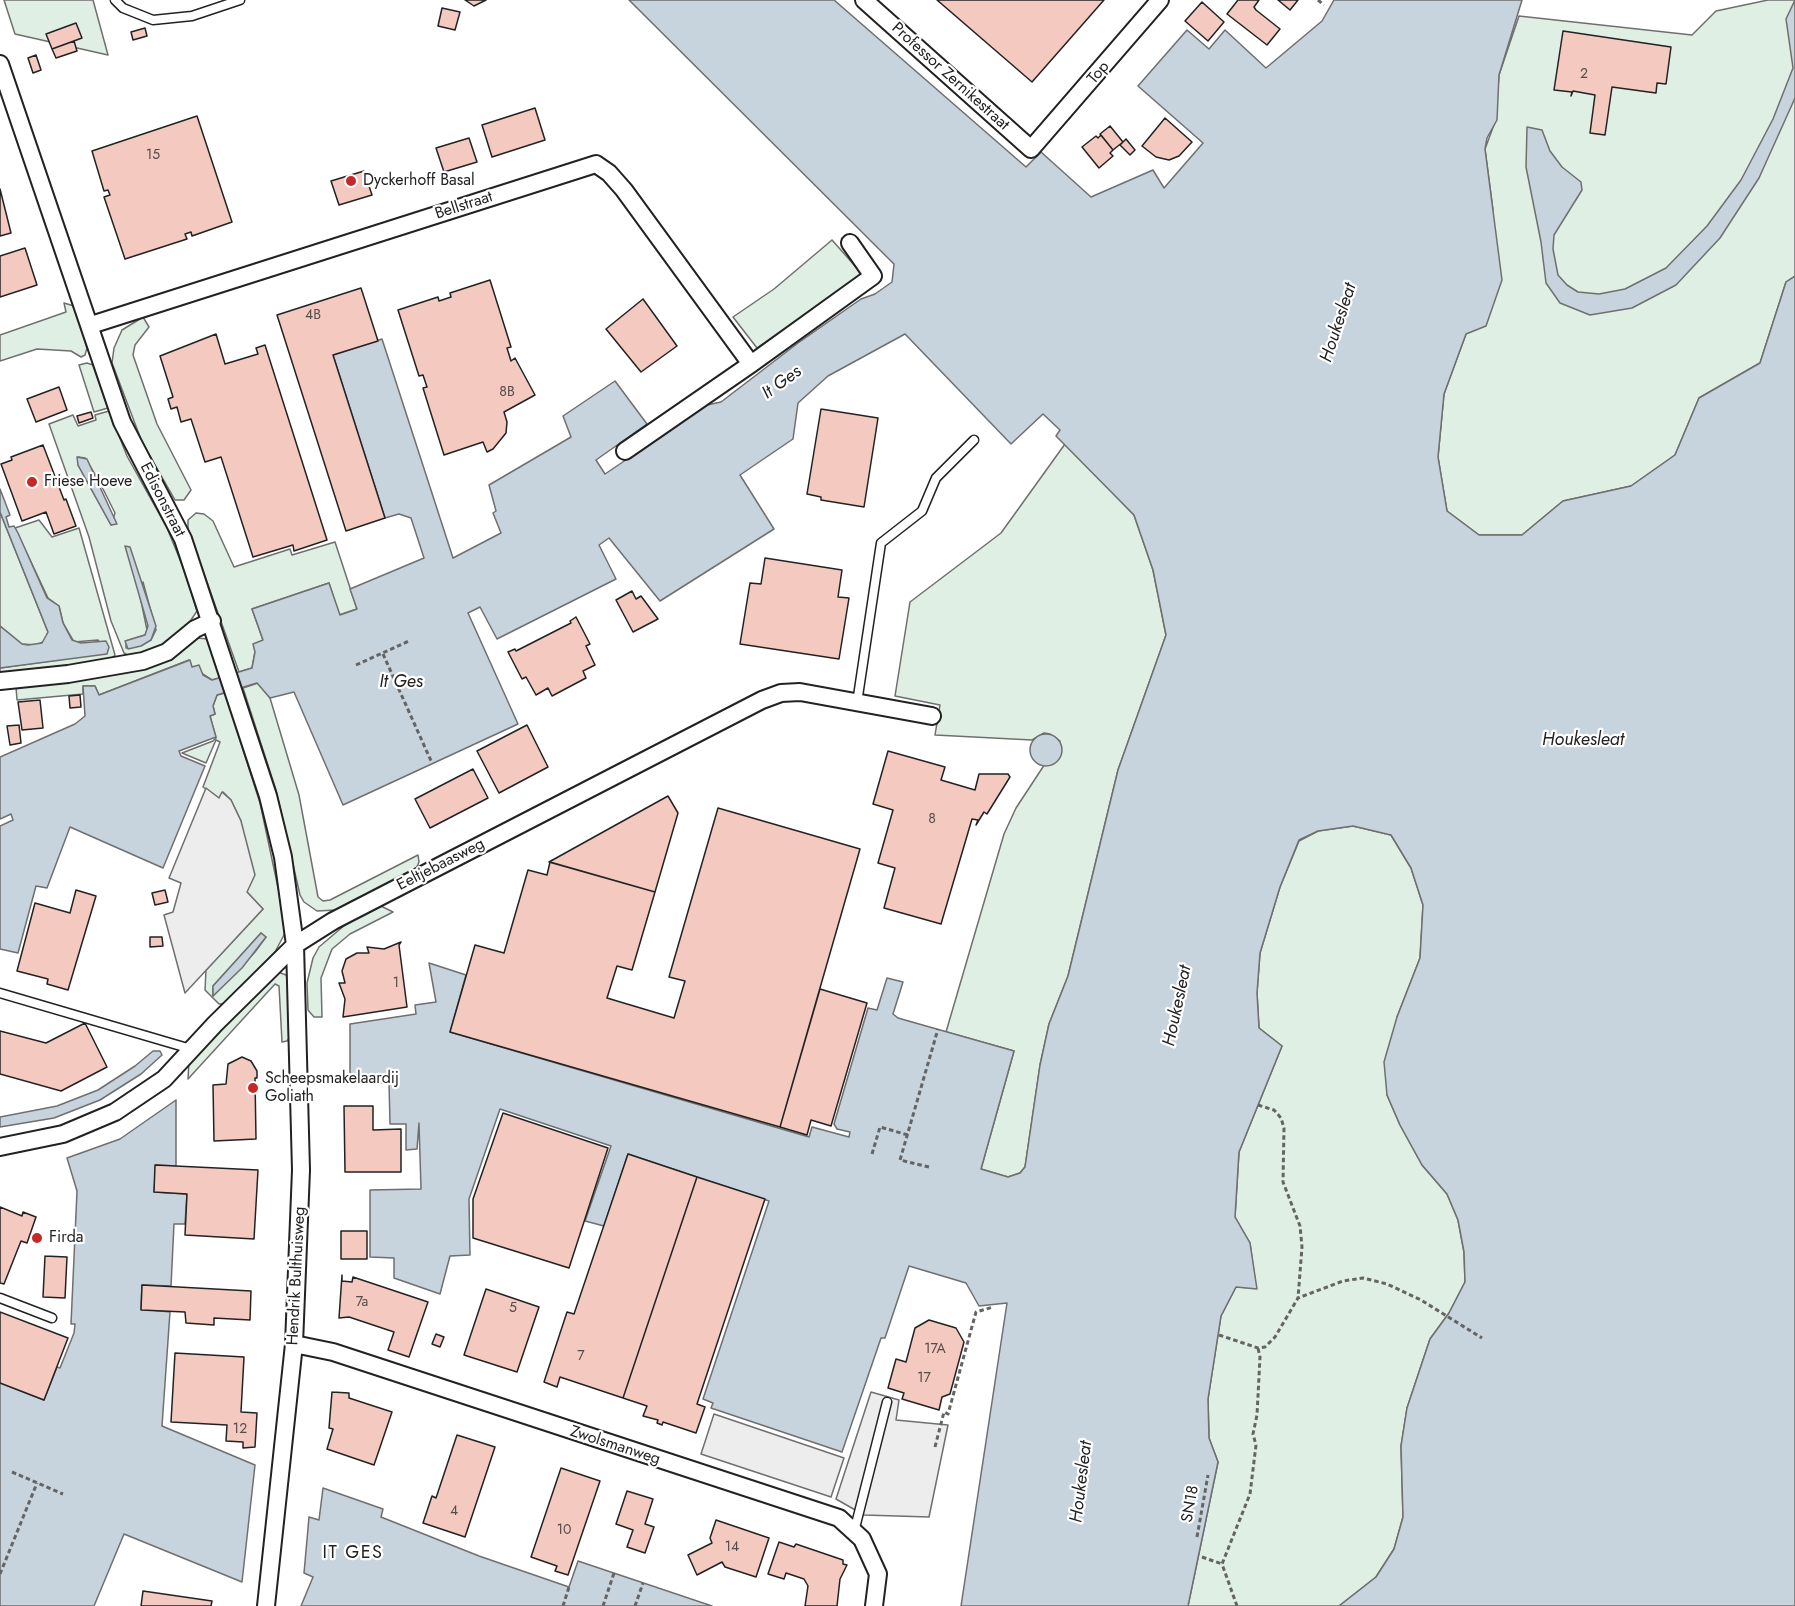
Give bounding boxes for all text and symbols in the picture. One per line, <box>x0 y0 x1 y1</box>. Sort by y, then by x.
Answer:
street label: Professor Zernikestraat <box>887 19 1013 135</box>
street label: Top <box>1084 58 1114 88</box>
house number: 2 <box>1580 67 1588 83</box>
house number: 15 <box>146 148 160 164</box>
place label: Dyckerhoff Basal <box>363 171 475 191</box>
marker: Dyckerhoff Basal <box>344 174 358 188</box>
street label: Bellstraat <box>433 188 495 224</box>
water label: Houkesleat <box>1316 281 1362 365</box>
house number: 4B <box>305 308 321 324</box>
water label: It Ges <box>758 361 806 405</box>
house number: 8B <box>499 385 515 401</box>
street label: Edisonstraat <box>135 460 189 540</box>
place label: Friese Hoeve <box>44 472 132 492</box>
marker: Friese Hoeve <box>25 475 39 489</box>
water label: It Ges <box>379 672 423 694</box>
water label: Houkesleat <box>1542 730 1624 752</box>
house number: 8 <box>928 812 936 828</box>
street label: Eeltjebaasweg <box>394 835 488 895</box>
water label: Houkesleat <box>1159 964 1197 1048</box>
house number: 1 <box>393 976 399 992</box>
place label: Scheepsmakelaardij Goliath <box>265 1069 399 1107</box>
marker: Scheepsmakelaardij Goliath <box>246 1081 260 1095</box>
street label: Hendrik Bulthuisweg <box>284 1206 310 1346</box>
place label: Firda <box>49 1228 83 1248</box>
marker: Firda <box>30 1231 44 1245</box>
house number: 7a <box>356 1295 368 1311</box>
house number: 5 <box>509 1301 517 1317</box>
house number: 17A <box>924 1342 946 1358</box>
house number: 7 <box>577 1349 585 1365</box>
house number: 17 <box>917 1371 931 1387</box>
house number: 12 <box>233 1422 247 1438</box>
street label: Zwolsmanweg <box>567 1422 663 1470</box>
water label: Houkesleat <box>1066 1440 1098 1524</box>
street label: SN18 <box>1178 1484 1204 1524</box>
house number: 4 <box>450 1504 458 1520</box>
house number: 10 <box>557 1523 571 1539</box>
house number: 14 <box>725 1540 739 1556</box>
district label: IT GES <box>323 1543 383 1565</box>

